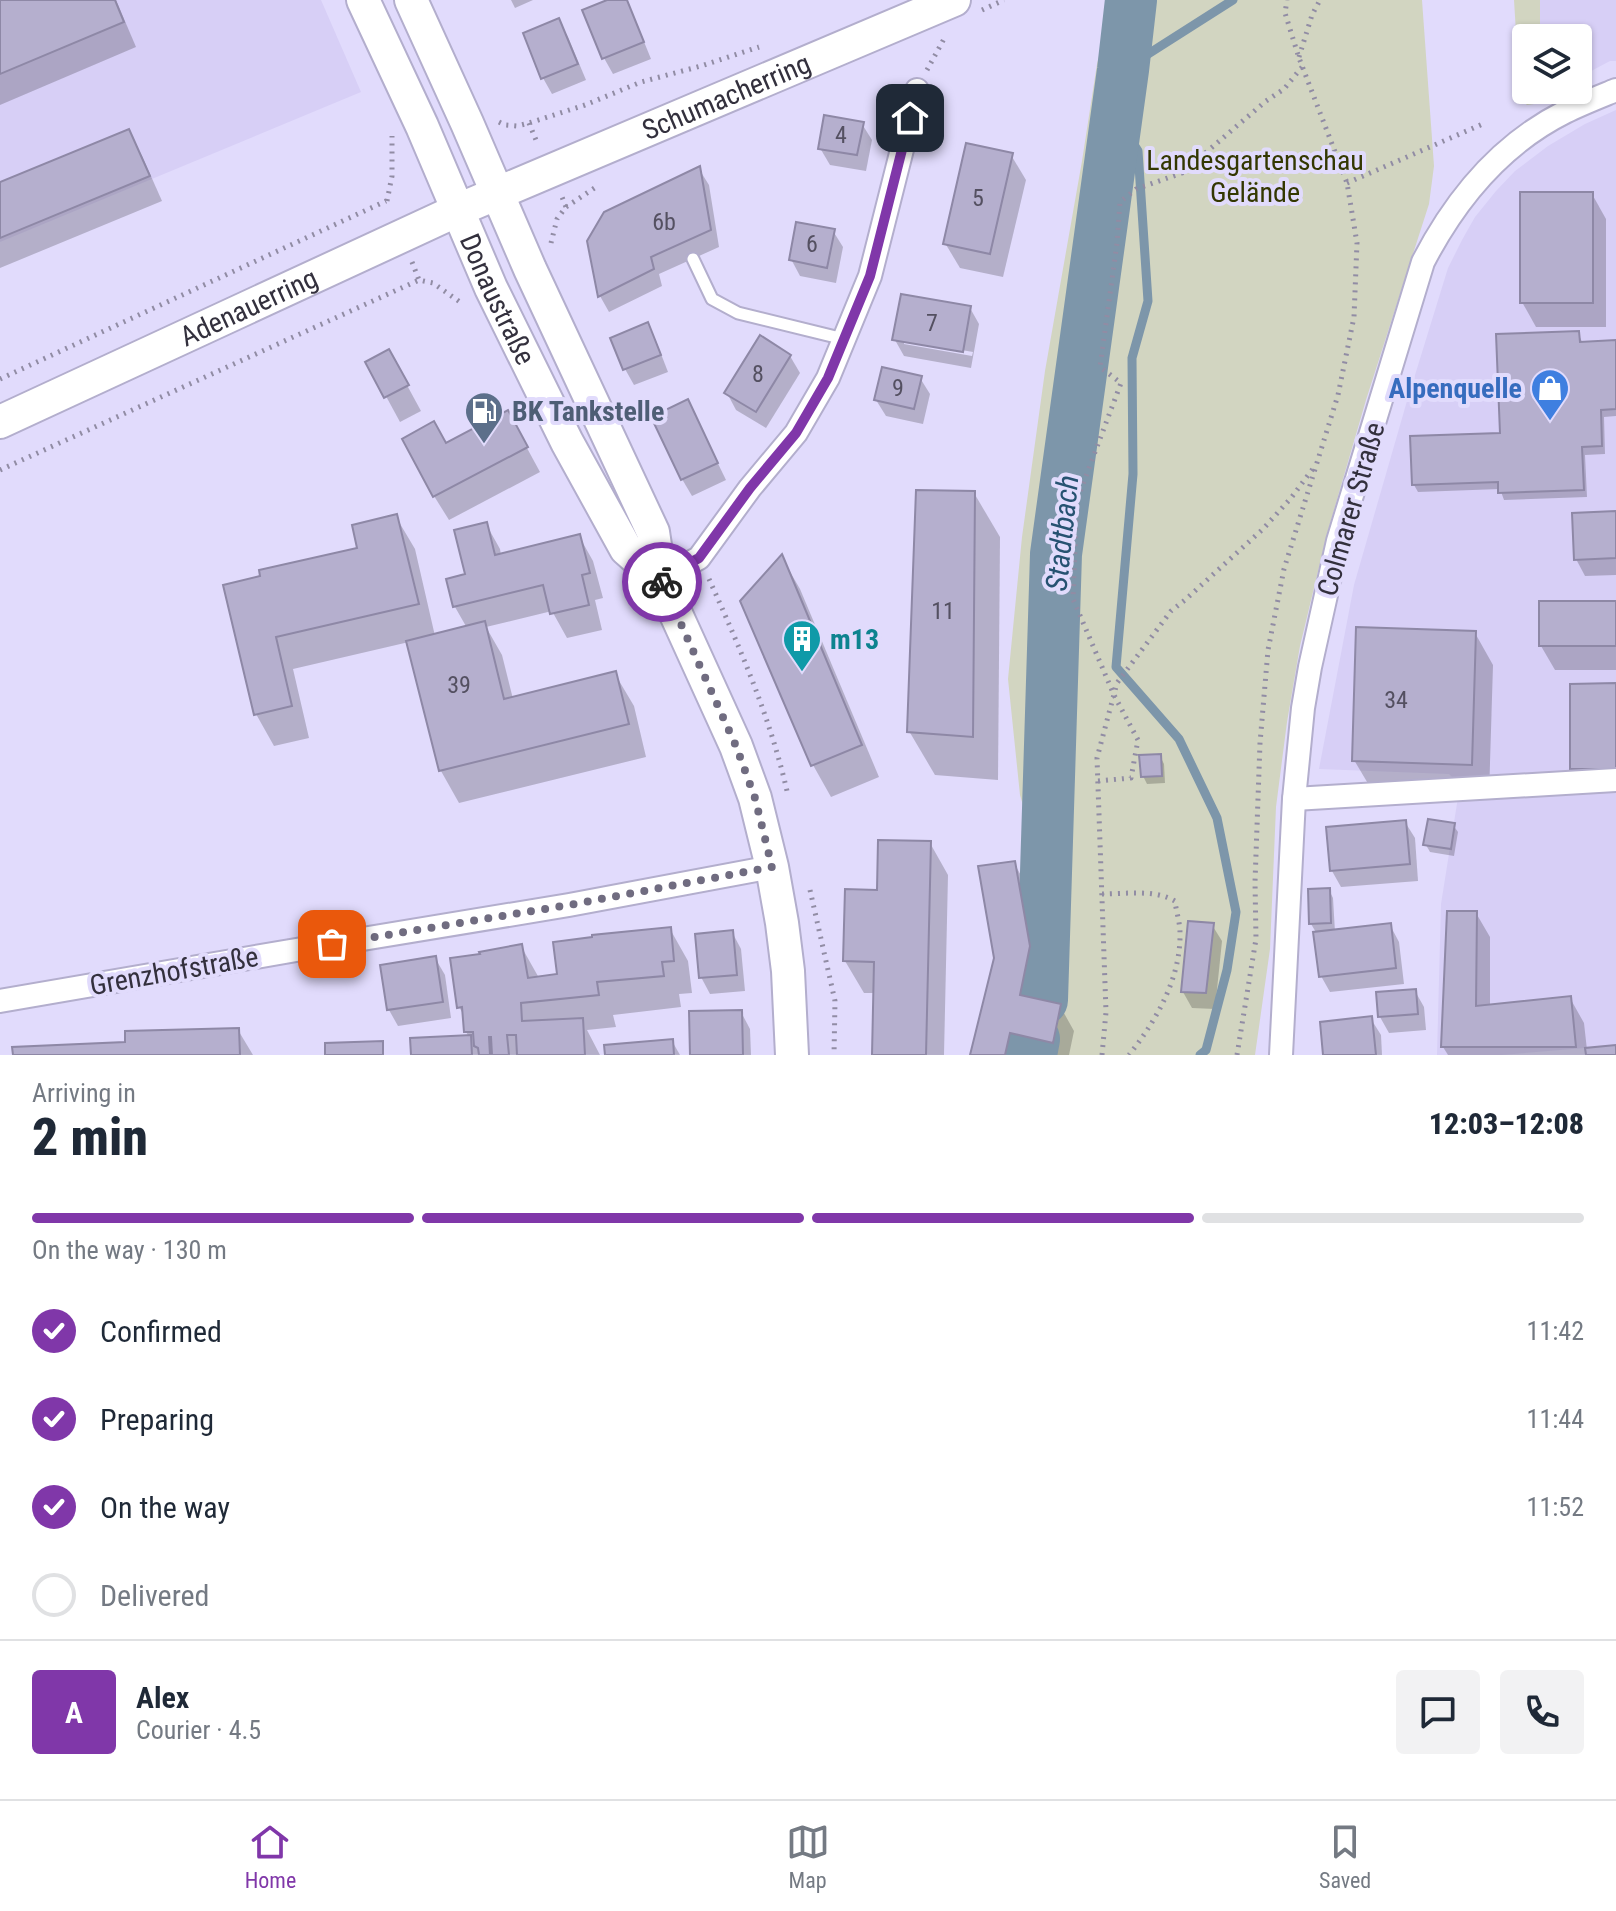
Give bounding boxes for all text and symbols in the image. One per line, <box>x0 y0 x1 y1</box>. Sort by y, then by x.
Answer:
map controls <box>1512 24 1592 104</box>
button: layers <box>1512 24 1592 104</box>
street label: Schumacherring <box>637 46 815 147</box>
pin <box>876 84 944 152</box>
icon: home <box>888 96 932 140</box>
house number: 4 <box>835 121 847 149</box>
park label: Landesgartenschau Gelände <box>1146 144 1364 209</box>
house number: 5 <box>972 184 984 212</box>
house number: 6b <box>652 208 676 236</box>
street label: Donaustraße <box>453 229 543 370</box>
house number: 6 <box>806 230 818 258</box>
street label: Adenauerring <box>175 261 323 353</box>
house number: 7 <box>926 309 938 337</box>
house number: 8 <box>752 360 764 388</box>
shop icon: Alpenquelle <box>1529 367 1571 422</box>
place label: Alpenquelle <box>1389 372 1522 405</box>
house number: 9 <box>892 374 904 402</box>
fuel station icon: BK Tankstelle <box>463 390 505 445</box>
place label: BK Tankstelle <box>512 395 664 428</box>
street label: Colmarer Straße <box>1310 418 1392 600</box>
water label: Stadtbach <box>1039 473 1085 593</box>
courier <box>622 542 702 622</box>
icon: bike <box>640 560 684 604</box>
house number: 11 <box>931 597 955 625</box>
building icon: m13 <box>781 618 823 673</box>
place label: m13 <box>830 623 879 656</box>
house number: 39 <box>447 671 471 699</box>
house number: 34 <box>1384 686 1408 714</box>
pin <box>298 910 366 978</box>
icon: bag <box>310 922 354 966</box>
street label: Grenzhofstraße <box>87 940 261 1002</box>
text: Arriving in <box>32 1078 136 1108</box>
text: 12:03–12:08 <box>1429 1106 1584 1141</box>
text: 2 min <box>32 1107 148 1168</box>
text: On the way · 130 m <box>32 1235 227 1265</box>
icon: check <box>32 1309 76 1353</box>
text: Confirmed <box>100 1314 222 1349</box>
text: 11:42 <box>1527 1316 1584 1346</box>
icon: check <box>32 1397 76 1441</box>
text: Preparing <box>100 1402 214 1437</box>
text: 11:44 <box>1527 1404 1584 1434</box>
icon: check <box>32 1485 76 1529</box>
text: On the way <box>100 1490 230 1525</box>
text: 11:52 <box>1527 1492 1584 1522</box>
text: Delivered <box>100 1578 209 1613</box>
button: chat <box>1396 1670 1480 1754</box>
button: phone <box>1500 1670 1584 1754</box>
text: Alex <box>136 1680 189 1715</box>
text: A <box>65 1695 83 1730</box>
text: Courier · 4.5 <box>136 1715 261 1745</box>
tab: Home <box>245 1820 296 1893</box>
tab: Map <box>786 1820 830 1893</box>
tab: Saved <box>1319 1820 1371 1893</box>

